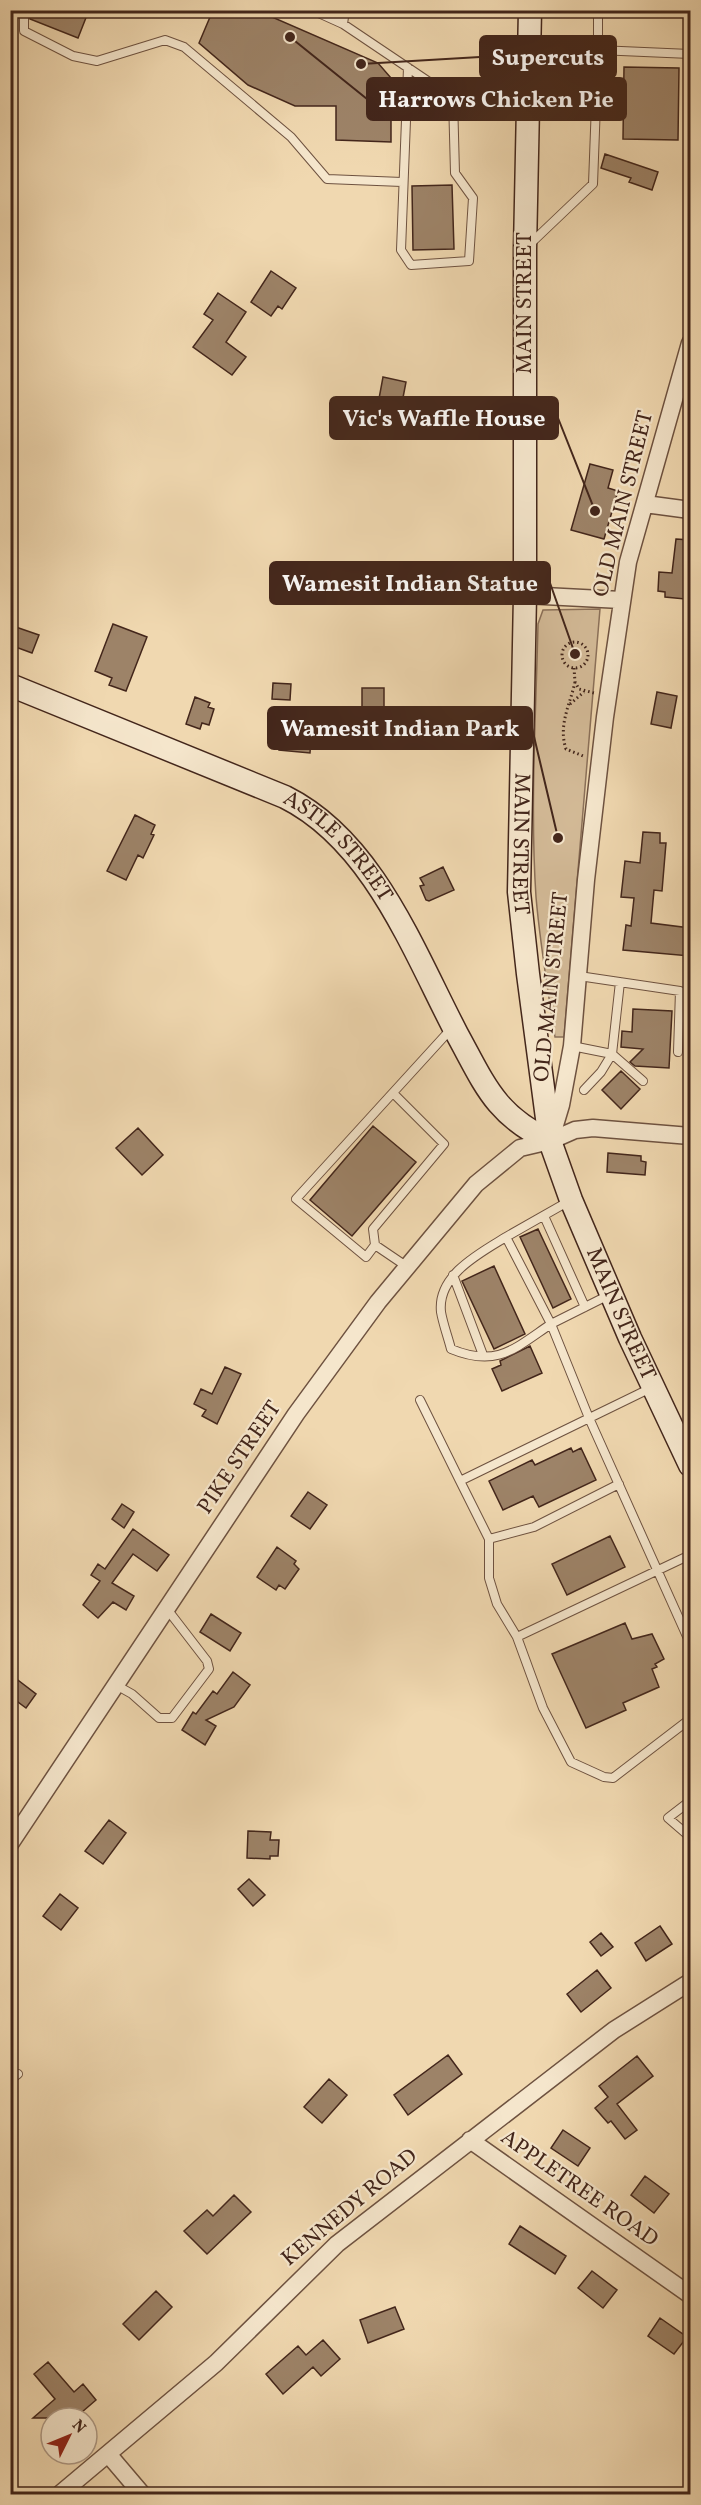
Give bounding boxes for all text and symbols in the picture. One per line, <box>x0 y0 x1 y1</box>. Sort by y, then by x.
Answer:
callout: Supercuts <box>480 36 616 78</box>
text: Supercuts <box>492 42 604 76</box>
callout: Harrows Chicken Pie <box>367 78 626 120</box>
text: Harrows Chicken Pie <box>378 84 614 118</box>
street label: MAIN STREET <box>510 232 541 374</box>
callout: Vic's Waffle House <box>330 397 558 439</box>
text: Vic's Waffle House <box>343 403 545 437</box>
street label: OLD MAIN STREET <box>586 408 662 600</box>
callout: Wamesit Indian Statue <box>270 562 550 604</box>
text: Wamesit Indian Statue <box>282 568 538 602</box>
callout: Wamesit Indian Park <box>268 707 532 749</box>
text: Wamesit Indian Park <box>280 713 520 747</box>
street label: MAIN STREET <box>503 773 537 917</box>
street label: ASTLE STREET <box>277 783 400 908</box>
street label: OLD MAIN STREET <box>527 890 577 1084</box>
street label: MAIN STREET <box>578 1243 663 1386</box>
street label: PIKE STREET <box>191 1395 289 1521</box>
street label: APPLETREE ROAD <box>494 2123 664 2255</box>
street label: KENNEDY ROAD <box>275 2142 425 2274</box>
north arrow <box>39 2406 99 2466</box>
text: N <box>66 2415 91 2439</box>

